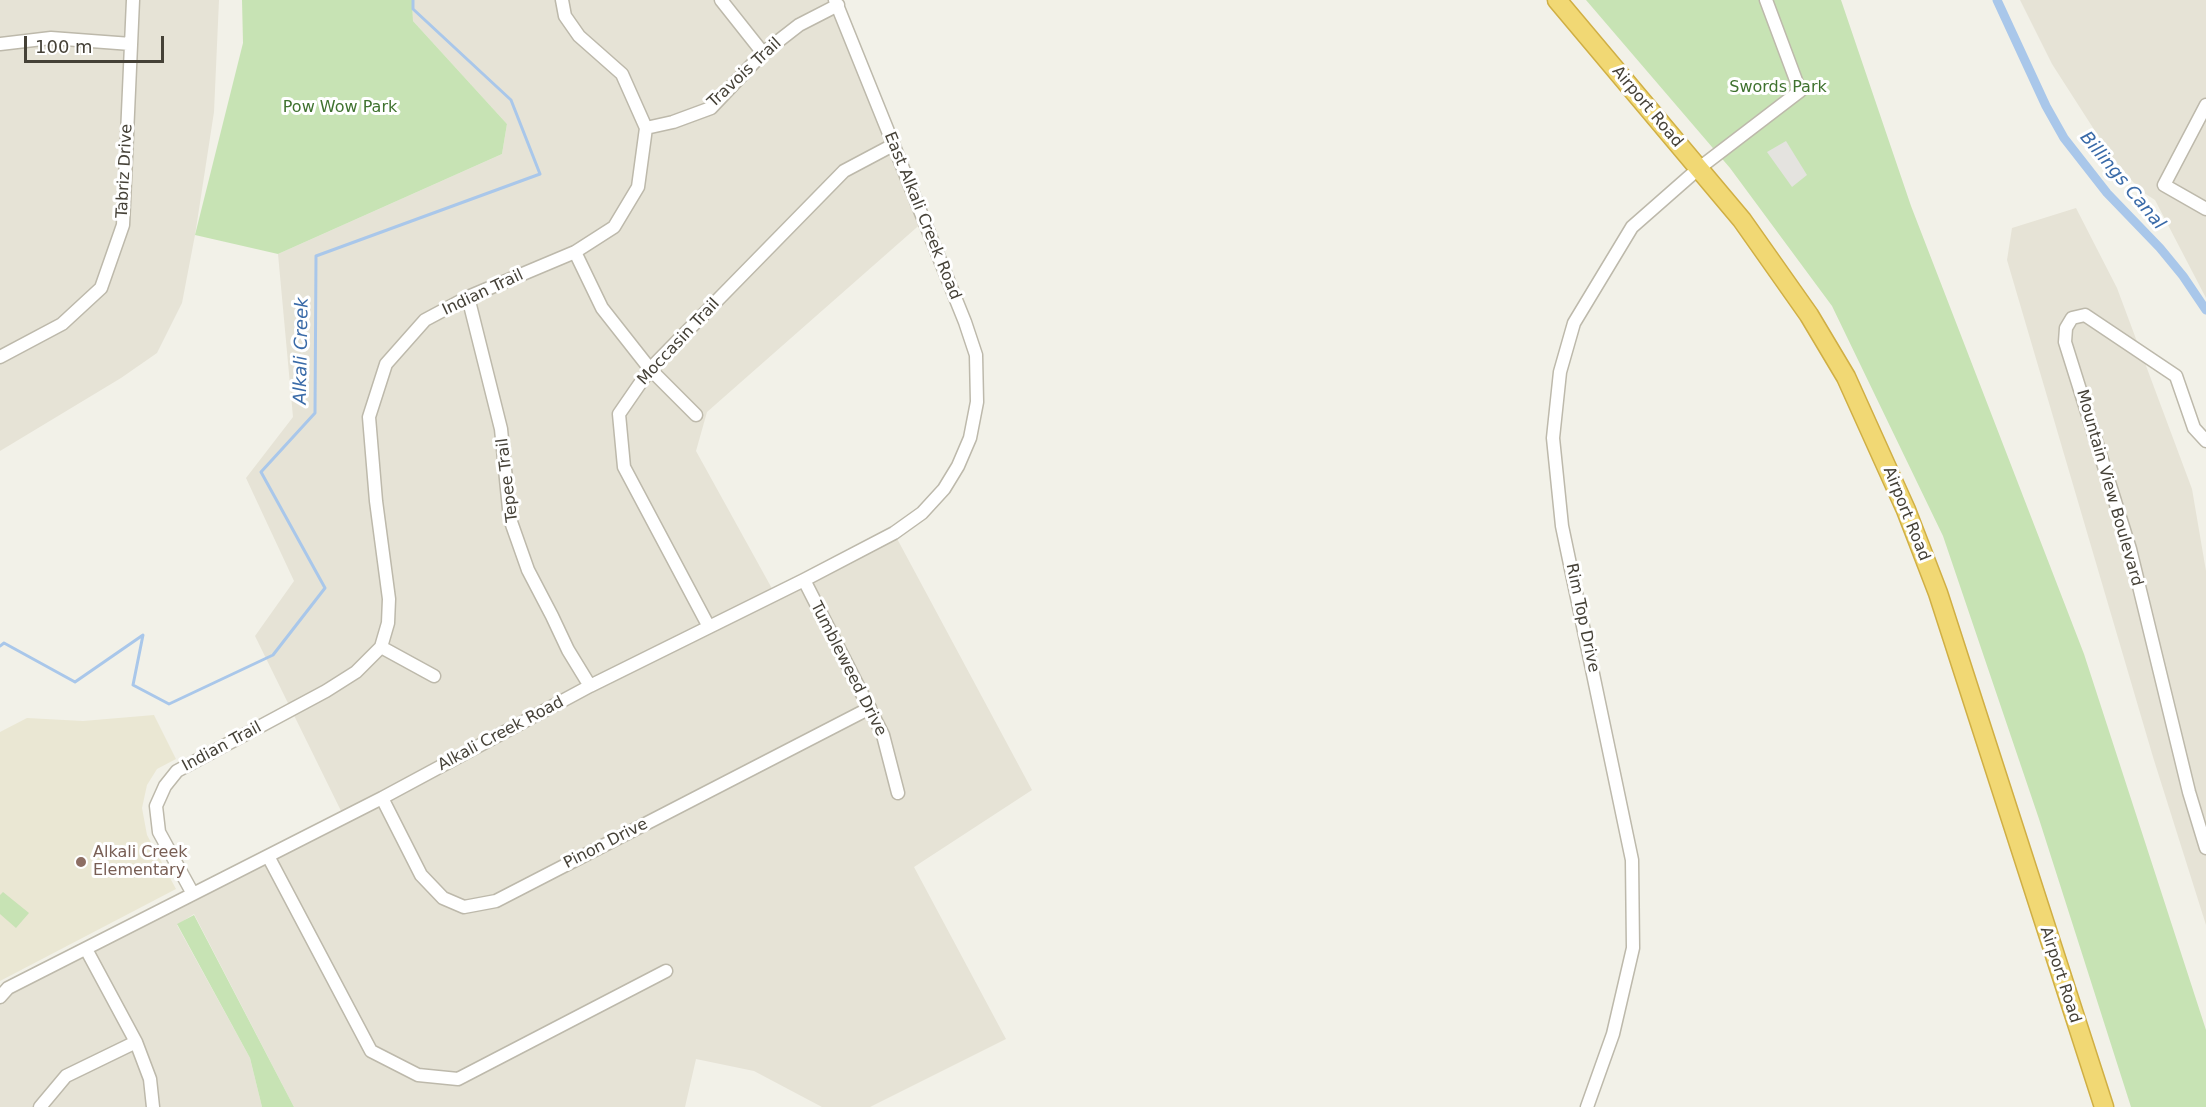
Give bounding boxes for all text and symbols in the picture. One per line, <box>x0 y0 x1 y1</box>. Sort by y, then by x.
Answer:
scale bar <box>27 24 166 62</box>
street label: Travois Trail <box>704 34 786 112</box>
text: 100 m <box>35 36 93 57</box>
street label: Airport Road <box>1608 63 1686 151</box>
park label: Swords Park <box>1729 78 1827 98</box>
park label: Pow Wow Park <box>283 98 397 118</box>
street label: Tabriz Drive <box>113 123 137 219</box>
water label: Billings Canal <box>2075 128 2169 234</box>
street label: East Alkali Creek Road <box>880 129 964 303</box>
street label: Indian Trail <box>439 266 527 320</box>
street label: Moccasin Trail <box>634 295 724 389</box>
water label: Alkali Creek <box>290 297 314 405</box>
street label: Mountain View Boulevard <box>2072 387 2146 589</box>
street label: Tepee Trail <box>493 437 523 523</box>
street label: Airport Road <box>1878 464 1934 564</box>
street label: Rim Top Drive <box>1561 562 1603 674</box>
street label: Tumbleweed Drive <box>806 599 890 739</box>
street label: Alkali Creek Road <box>435 693 567 775</box>
street label: Indian Trail <box>179 718 265 776</box>
street label: Pinon Drive <box>561 815 651 873</box>
place label: Alkali Creek Elementary <box>93 843 188 881</box>
marker: Alkali Creek Elementary <box>74 855 88 869</box>
street label: Airport Road <box>2035 924 2085 1026</box>

